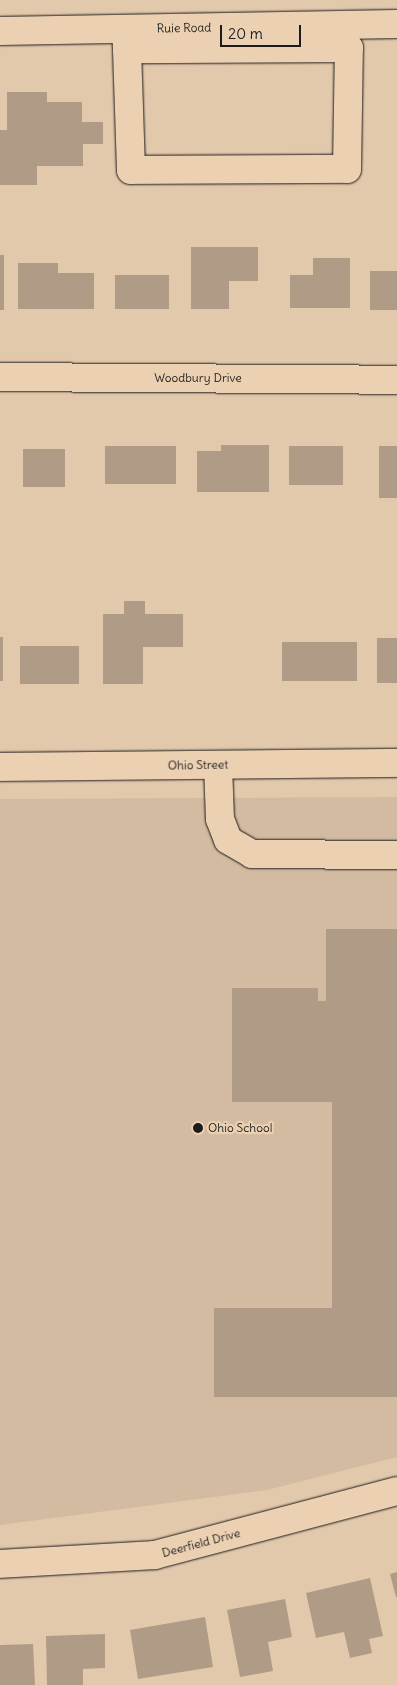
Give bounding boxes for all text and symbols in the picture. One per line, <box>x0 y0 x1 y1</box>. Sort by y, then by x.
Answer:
scale bar <box>222 15 303 47</box>
street label: Ruie Road <box>157 20 211 36</box>
text: 20 m <box>228 24 263 43</box>
street label: Woodbury Drive <box>154 371 242 385</box>
street label: Ohio Street <box>168 757 228 773</box>
place label: Ohio School <box>208 1121 272 1135</box>
marker: Ohio School <box>192 1122 204 1134</box>
street label: Deerfield Drive <box>160 1526 242 1560</box>

